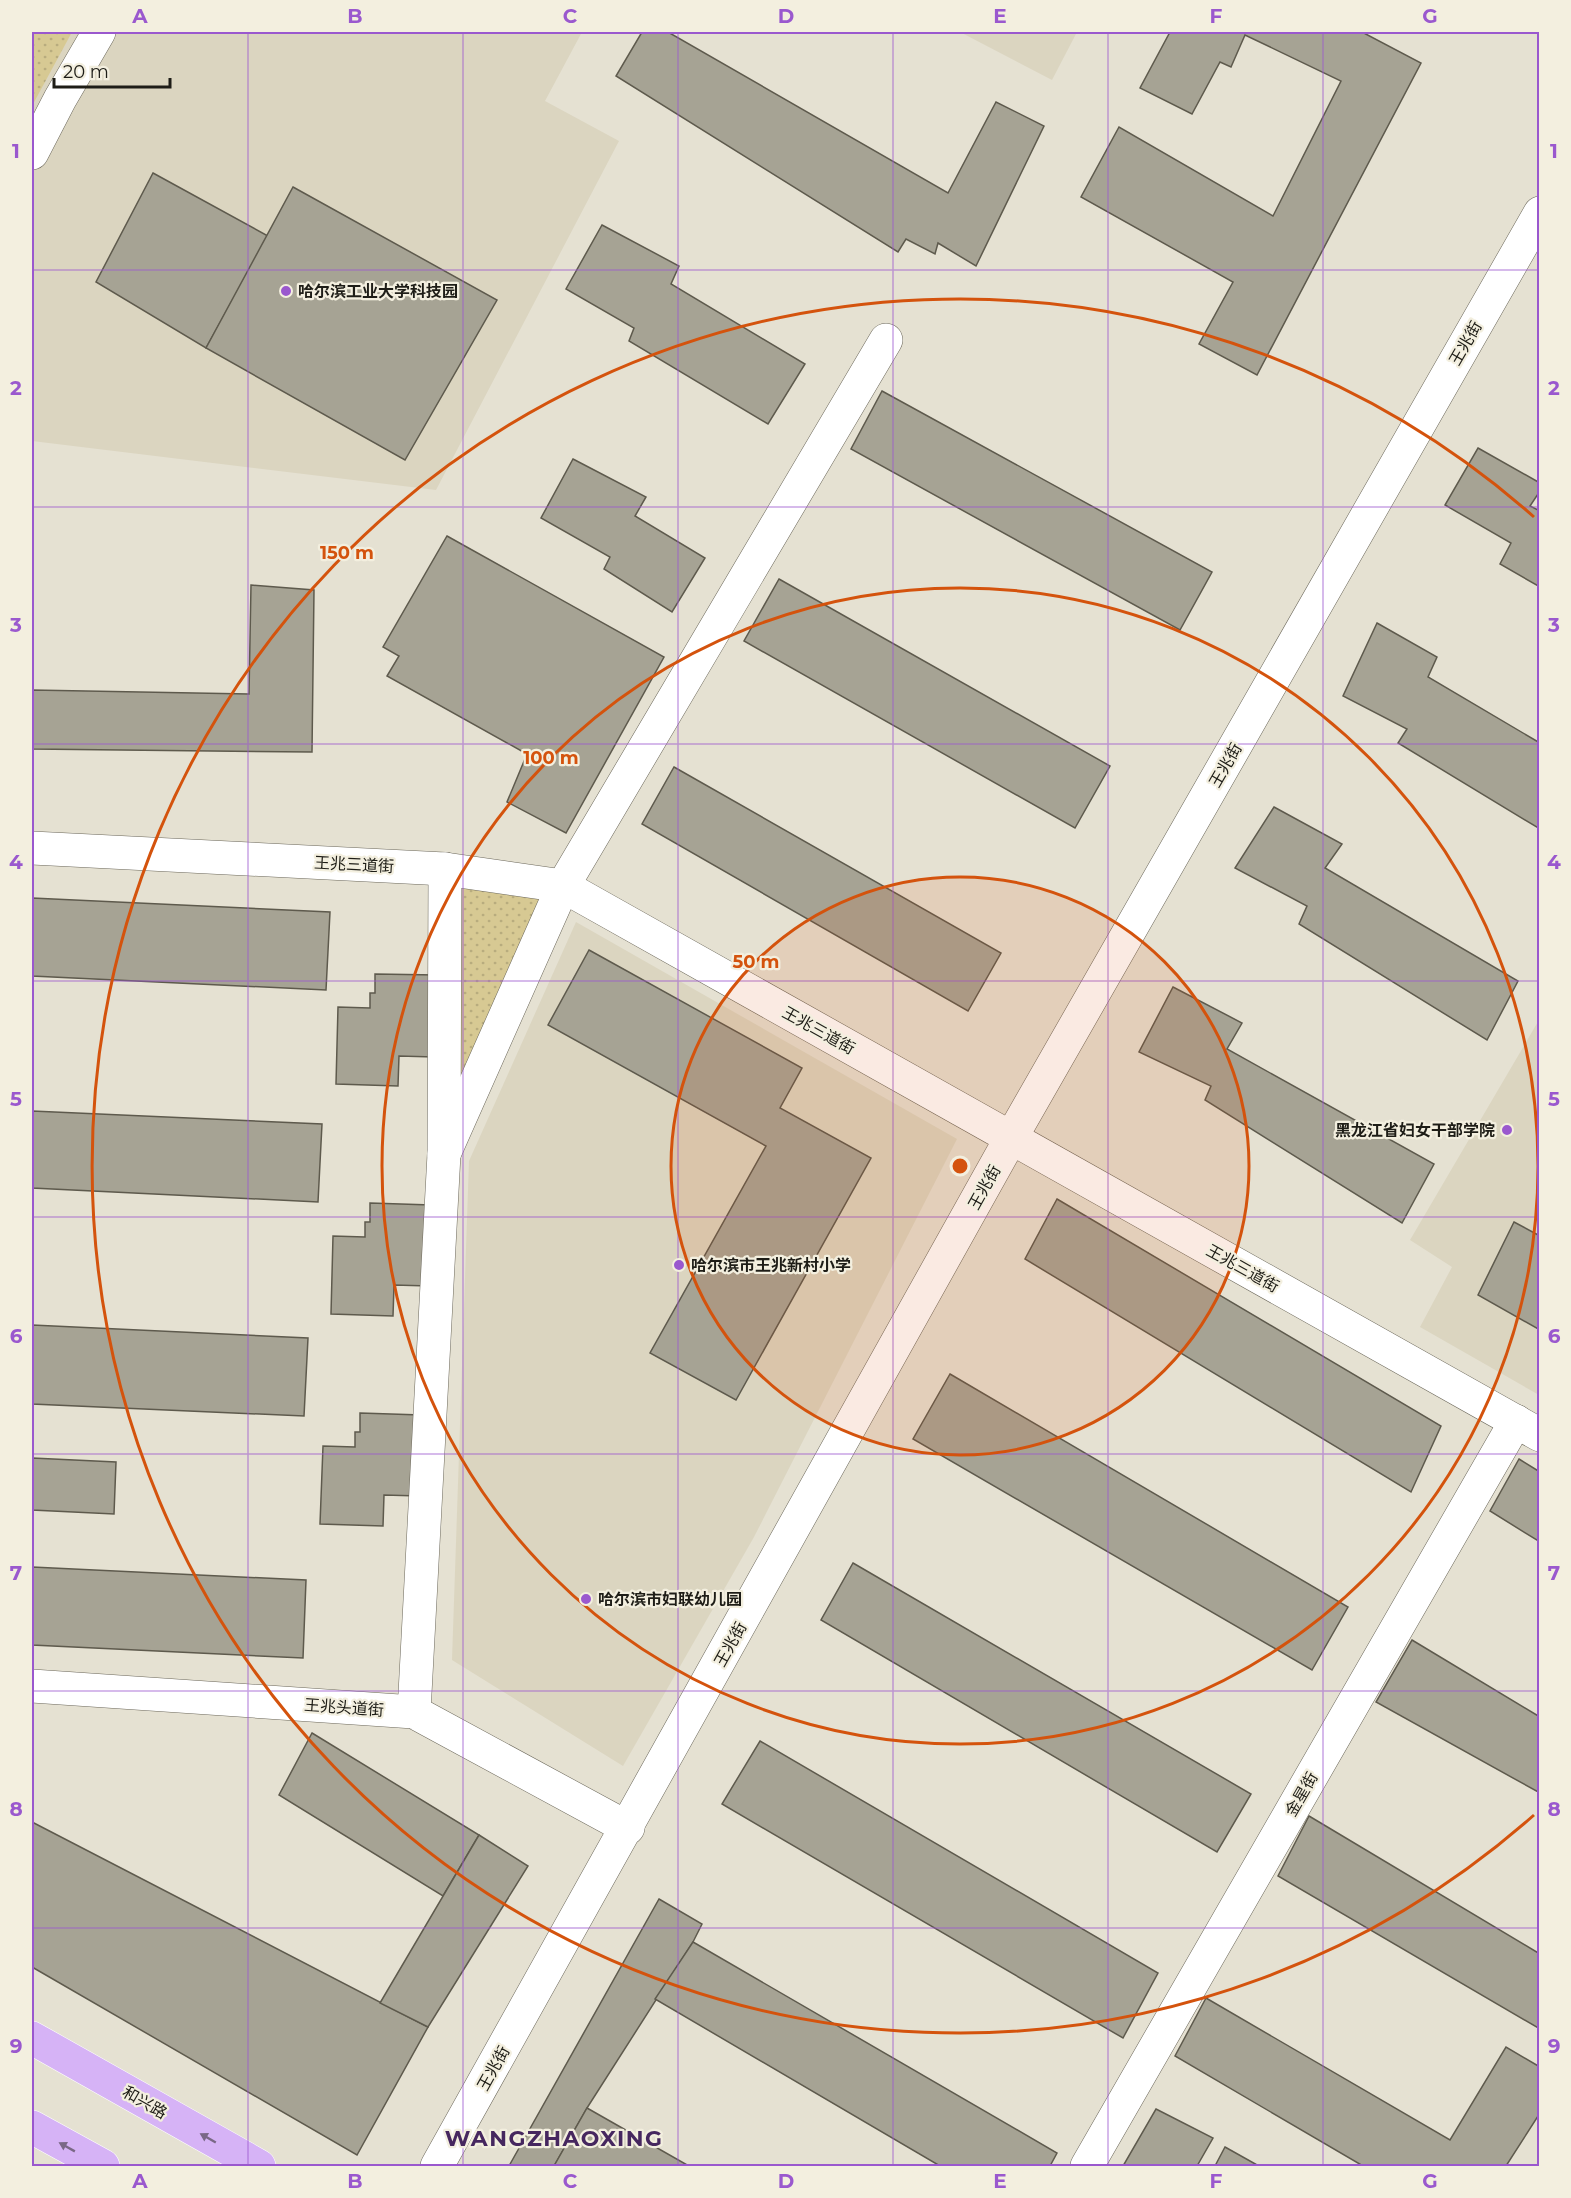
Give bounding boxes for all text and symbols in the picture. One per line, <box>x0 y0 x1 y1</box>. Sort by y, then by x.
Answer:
text: A <box>131 4 148 28</box>
text: B <box>347 4 363 28</box>
text: C <box>563 4 578 28</box>
text: D <box>778 4 794 28</box>
text: E <box>993 4 1007 28</box>
text: F <box>1210 4 1223 28</box>
text: G <box>1422 4 1438 28</box>
scale bar <box>54 51 170 89</box>
text: 20 m <box>63 61 109 83</box>
text: 1 <box>12 139 20 163</box>
text: 1 <box>1550 139 1558 163</box>
place label: 哈尔滨工业大学科技园 <box>298 282 458 301</box>
marker: 哈尔滨工业大学科技园 <box>279 284 293 298</box>
street label: 王兆街 <box>1445 318 1486 369</box>
text: 2 <box>10 376 22 400</box>
text: 2 <box>1548 376 1560 400</box>
text: 150 m <box>320 542 374 564</box>
text: 3 <box>9 613 22 637</box>
text: 3 <box>1547 613 1560 637</box>
street label: 王兆街 <box>1205 740 1246 791</box>
text: 100 m <box>523 747 579 769</box>
text: 4 <box>9 850 23 874</box>
text: 4 <box>1547 850 1561 874</box>
street label: 王兆三道街 <box>314 853 394 876</box>
text: 50 m <box>733 951 779 973</box>
street label: 王兆三道街 <box>779 1003 858 1058</box>
text: 5 <box>10 1087 22 1111</box>
text: 5 <box>1548 1087 1560 1111</box>
place label: 黑龙江省妇女干部学院 <box>1335 1121 1495 1140</box>
marker: 黑龙江省妇女干部学院 <box>1500 1123 1514 1137</box>
centre of rings <box>950 1156 970 1176</box>
street label: 王兆街 <box>964 1162 1004 1213</box>
street label: 王兆三道街 <box>1203 1241 1282 1296</box>
place label: 哈尔滨市王兆新村小学 <box>691 1256 851 1275</box>
marker: 哈尔滨市王兆新村小学 <box>672 1258 686 1272</box>
text: 6 <box>10 1324 23 1348</box>
text: 6 <box>1548 1324 1561 1348</box>
text: 7 <box>10 1561 22 1585</box>
text: 7 <box>1548 1561 1560 1585</box>
place label: 哈尔滨市妇联幼儿园 <box>598 1590 742 1609</box>
marker: 哈尔滨市妇联幼儿园 <box>579 1592 593 1606</box>
street label: 王兆街 <box>710 1619 750 1670</box>
street label: 王兆头道街 <box>303 1695 385 1720</box>
street label: 金星街 <box>1281 1769 1322 1820</box>
text: 8 <box>9 1797 23 1821</box>
text: 8 <box>1547 1797 1561 1821</box>
text: 9 <box>10 2034 22 2058</box>
text: 9 <box>1548 2034 1560 2058</box>
street label: 王兆街 <box>473 2043 513 2094</box>
street label: 和兴路 <box>119 2082 170 2123</box>
district label: WANGZHAOXING <box>445 2125 663 2152</box>
one-way arrow <box>200 2132 216 2143</box>
one-way arrow <box>58 2142 75 2152</box>
text: A <box>131 2169 148 2193</box>
text: B <box>347 2169 363 2193</box>
text: C <box>563 2169 578 2193</box>
text: D <box>778 2169 794 2193</box>
text: E <box>993 2169 1007 2193</box>
text: F <box>1210 2169 1223 2193</box>
text: G <box>1422 2169 1438 2193</box>

